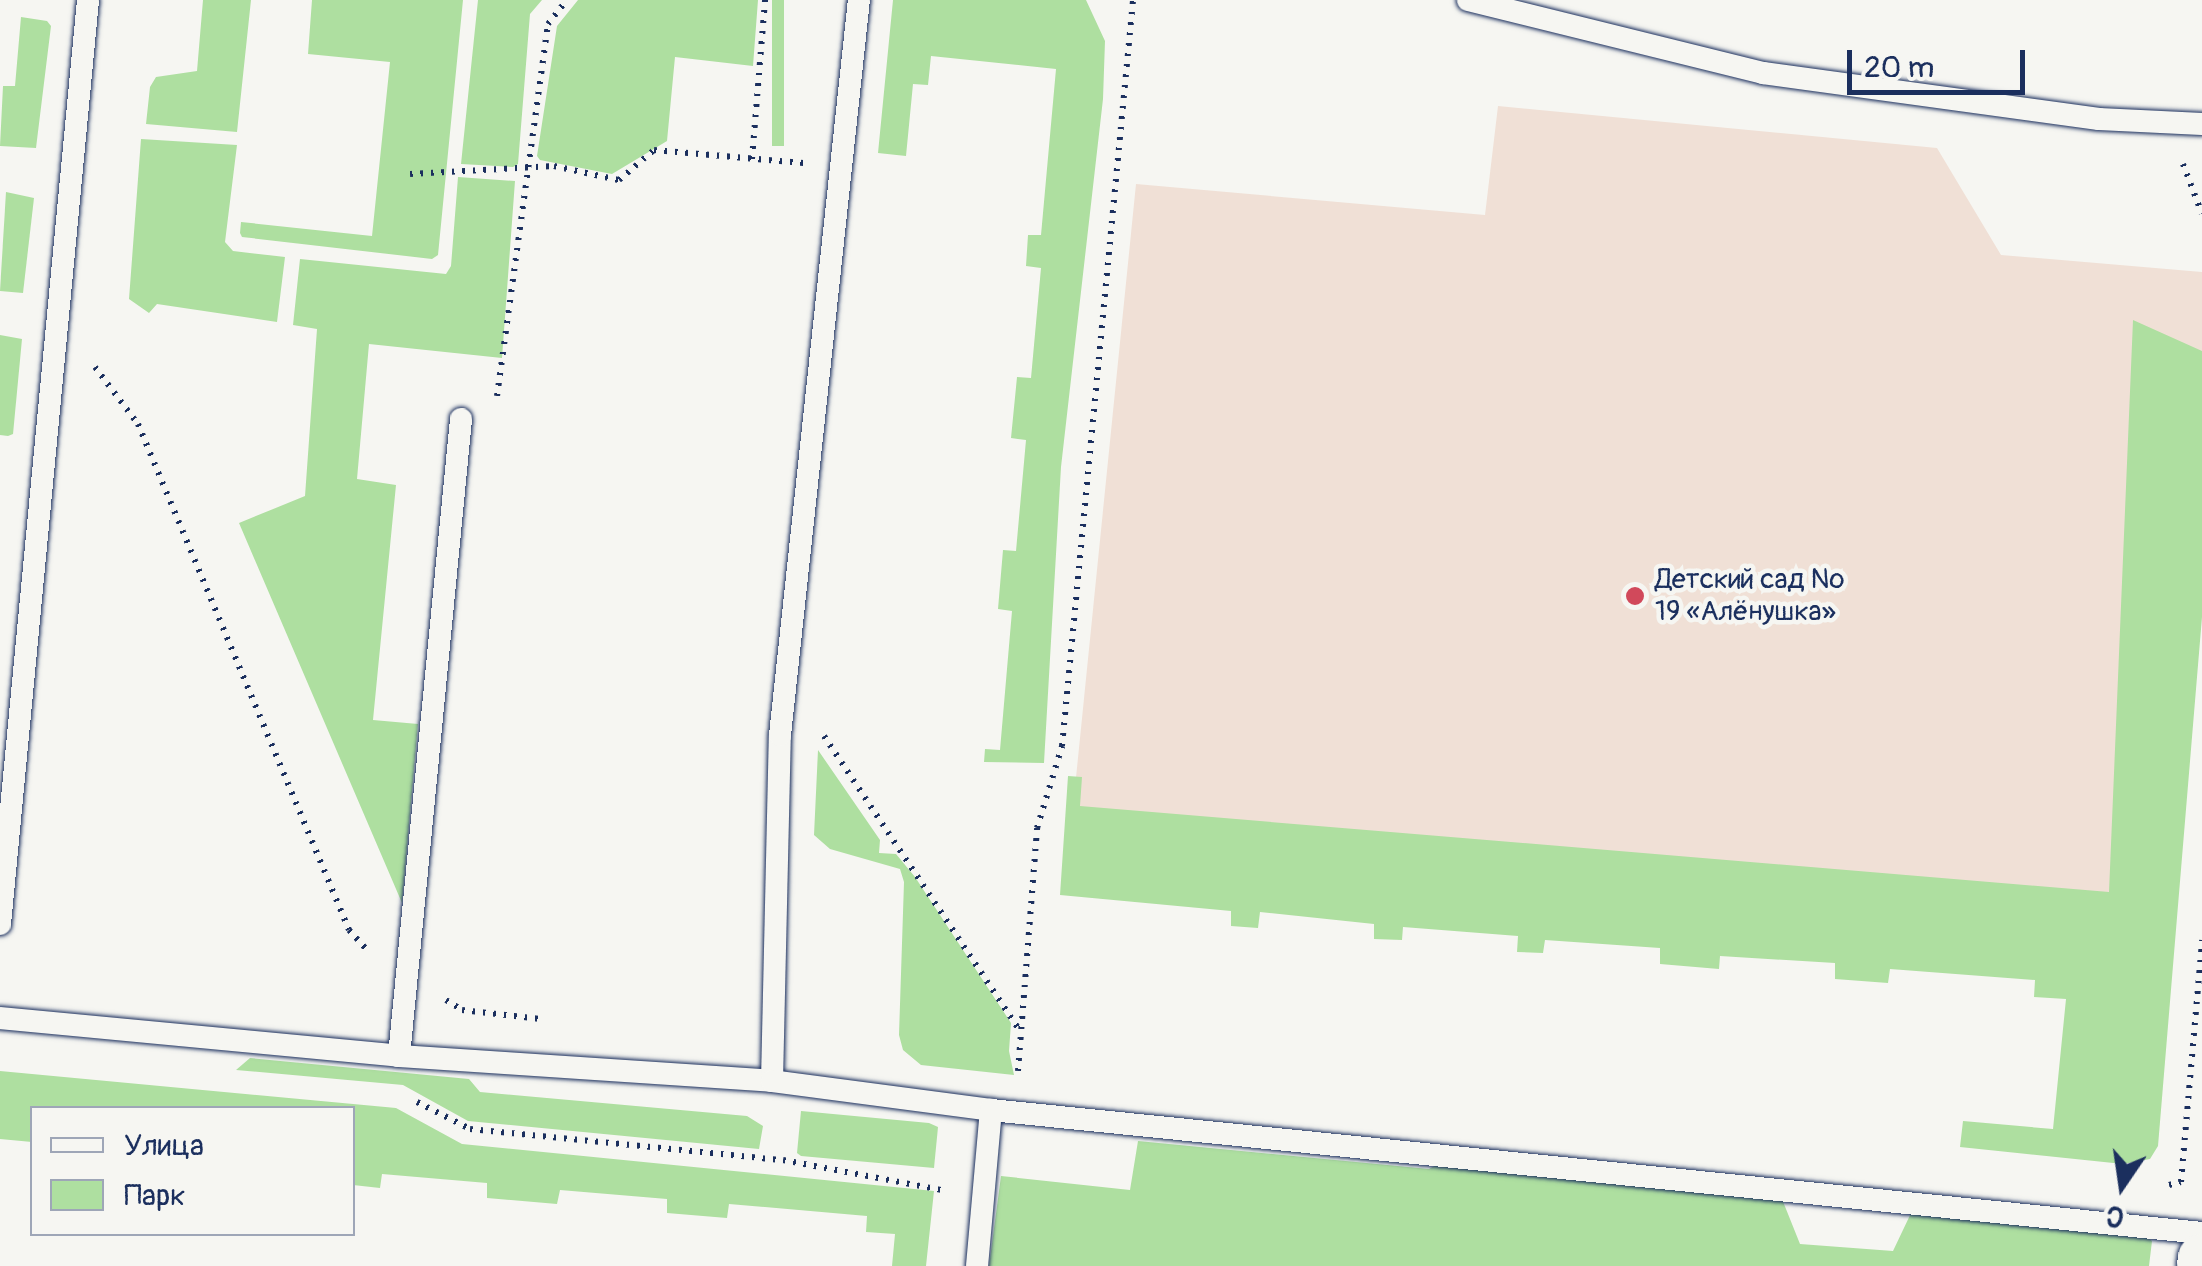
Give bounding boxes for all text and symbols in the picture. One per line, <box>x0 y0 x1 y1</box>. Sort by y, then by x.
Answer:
scale bar <box>1852 30 2030 92</box>
text: 20 m <box>1864 49 1934 86</box>
place label: Детский сад № 19 «Алёнушка» <box>1655 563 1844 629</box>
marker: Детский сад № 19 «Алёнушка» <box>1624 585 1646 607</box>
legend <box>30 1106 355 1236</box>
text: Улица <box>124 1127 204 1164</box>
north arrow <box>2072 1136 2172 1236</box>
text: Парк <box>124 1177 186 1214</box>
text: С <box>2103 1197 2127 1235</box>

